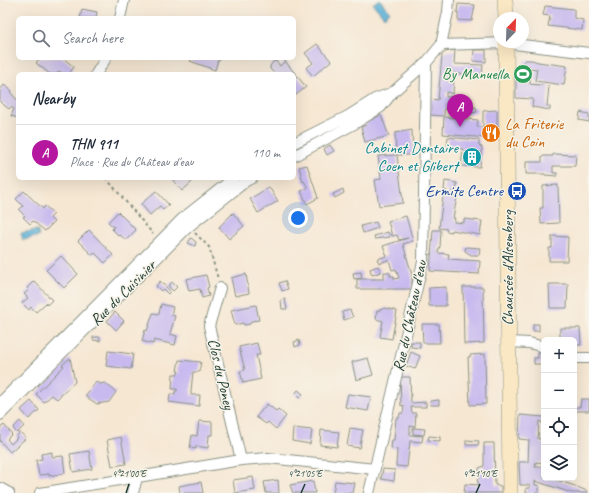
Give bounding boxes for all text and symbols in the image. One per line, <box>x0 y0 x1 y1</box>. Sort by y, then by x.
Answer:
north arrow <box>493 12 529 48</box>
search box <box>16 16 296 60</box>
icon: search <box>30 27 52 49</box>
text: Search here <box>62 29 123 48</box>
sports icon: By Manuella <box>512 63 534 85</box>
place label: By Manuella <box>442 64 510 84</box>
text: Nearby <box>32 88 75 109</box>
pin: A <box>447 94 473 127</box>
place label: La Friterie du Coin <box>505 114 565 152</box>
restaurant icon: La Friterie du Coin <box>480 122 502 144</box>
text: THN 911 <box>70 135 118 154</box>
place label: Cabinet Dentaire Coen et Glibert <box>364 138 461 176</box>
text: A <box>42 145 48 161</box>
text: 110 m <box>252 145 280 161</box>
building icon: Cabinet Dentaire Coen et Glibert <box>461 146 483 168</box>
text: Place · Rue du Château d'eau <box>70 154 194 170</box>
bus stop icon: Ermite Centre <box>506 180 528 202</box>
place label: Ermite Centre <box>425 181 505 201</box>
your location <box>288 208 308 228</box>
street label: Chaussée d'Alsemberg <box>498 209 518 326</box>
street label: Rue du Cuisinier <box>86 254 162 330</box>
street label: Rue du Château d'eau <box>388 257 432 374</box>
street label: Clos du Poney <box>203 337 239 413</box>
map controls <box>541 337 577 481</box>
button: + <box>541 337 577 373</box>
button: − <box>541 373 577 409</box>
button: locate <box>541 409 577 445</box>
button: layers <box>541 445 577 481</box>
text: 4°21'00"E <box>112 467 148 480</box>
text: 4°21'05"E <box>288 467 324 480</box>
text: 4°21'10"E <box>463 467 499 480</box>

